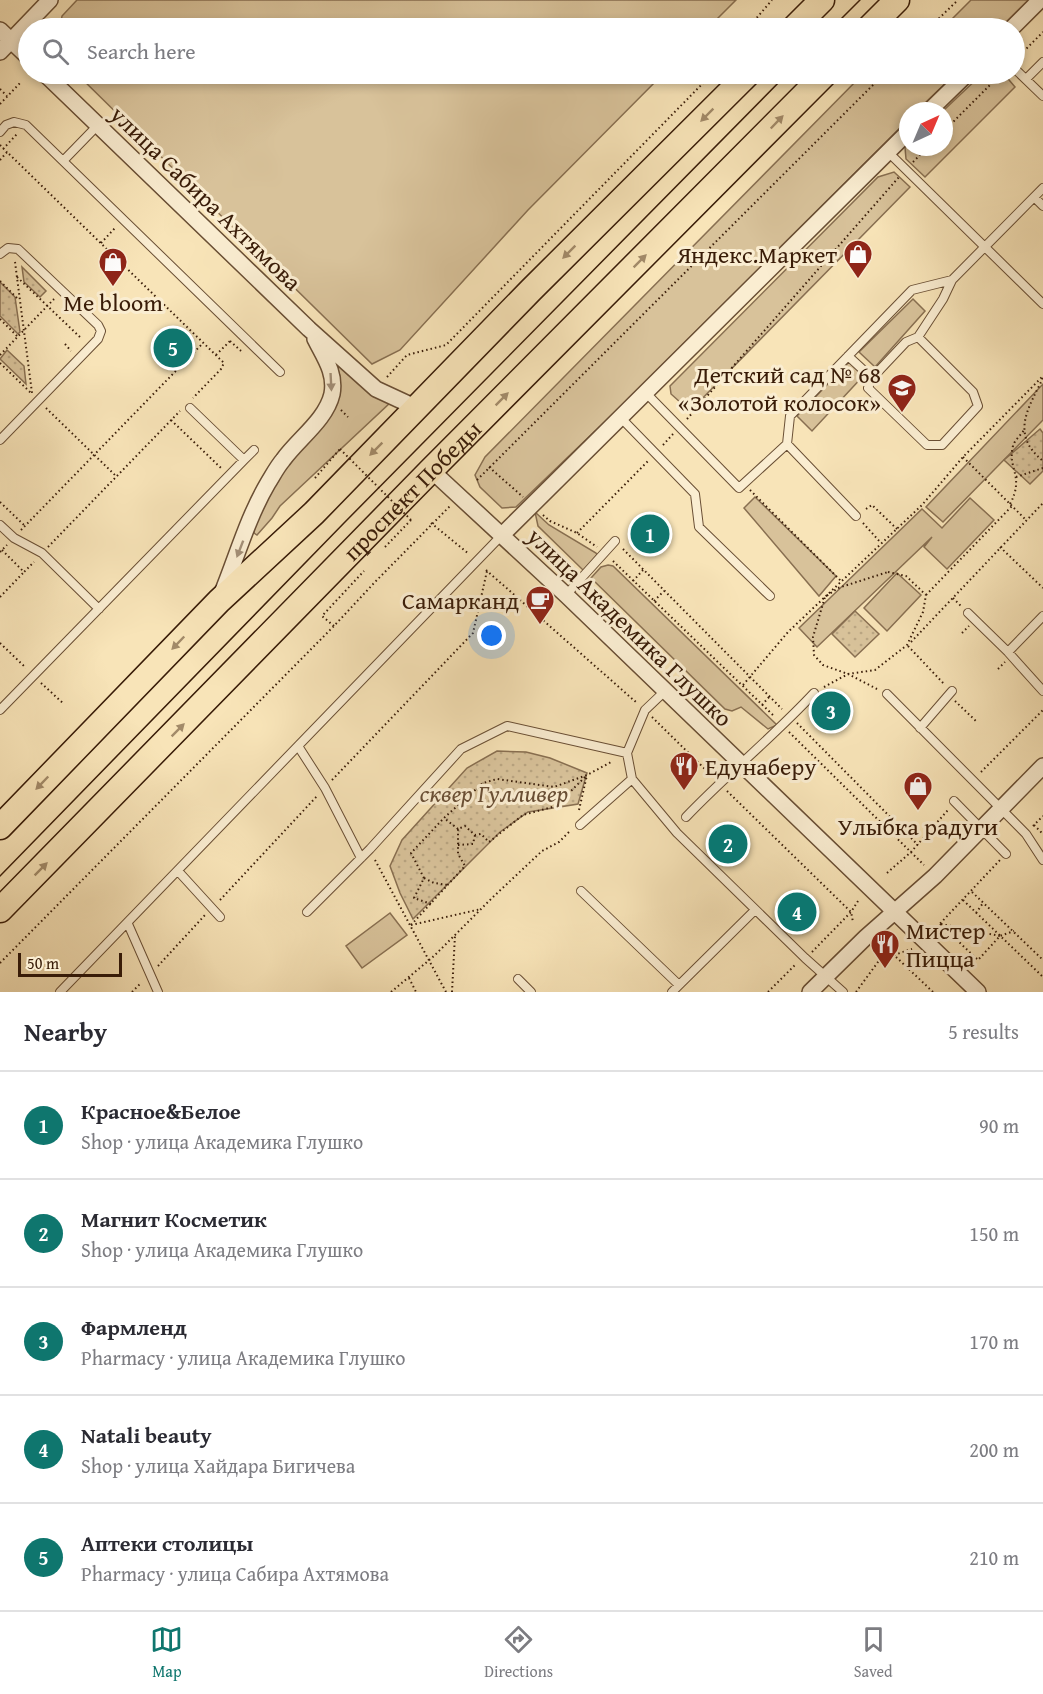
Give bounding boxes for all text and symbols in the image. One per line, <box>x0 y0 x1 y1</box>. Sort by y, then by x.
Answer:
search box <box>18 18 1025 84</box>
icon: search <box>39 35 72 68</box>
text: Search here <box>87 35 196 67</box>
street label: улица Сабира Ахтямова <box>102 97 310 299</box>
north arrow <box>899 102 953 156</box>
one-way arrow <box>700 107 714 121</box>
one-way arrow <box>770 115 784 130</box>
place label: Яндекс.Маркет <box>676 237 837 272</box>
shop icon: Яндекс.Маркет <box>842 238 874 280</box>
one-way arrow <box>562 245 576 259</box>
shop icon: Me bloom <box>97 246 129 288</box>
one-way arrow <box>632 254 646 268</box>
place label: Me bloom <box>63 285 163 320</box>
pin: 5 <box>154 326 192 370</box>
place label: Детский сад № 68 «Золотой колосок» <box>678 357 881 420</box>
one-way arrow <box>327 372 336 391</box>
school or university icon: Детский сад № 68 «Золотой колосок» <box>886 372 918 414</box>
one-way arrow <box>495 392 509 406</box>
street label: проспект Победы <box>334 412 489 568</box>
one-way arrow <box>370 442 384 456</box>
pin: 1 <box>630 512 670 556</box>
street label: улица Академика Глушко <box>519 519 741 735</box>
one-way arrow <box>234 541 244 559</box>
place label: Самарканд <box>402 583 519 618</box>
cafe icon: Самарканд <box>524 584 556 626</box>
your location <box>477 621 506 650</box>
one-way arrow <box>172 636 186 650</box>
pin: 3 <box>812 688 850 734</box>
one-way arrow <box>171 723 186 737</box>
place label: Едунаберу <box>705 749 816 784</box>
restaurant icon: Едунаберу <box>668 750 700 792</box>
shop icon: Улыбка радуги <box>902 770 934 812</box>
one-way arrow <box>36 776 50 790</box>
park label: сквер Гулливер <box>420 776 568 811</box>
place label: Улыбка радуги <box>838 809 998 844</box>
pin: 2 <box>708 822 748 866</box>
one-way arrow <box>34 861 48 876</box>
pin: 4 <box>778 890 816 934</box>
place label: Мистер Пицца <box>906 913 986 976</box>
restaurant icon: Мистер Пицца <box>869 928 901 970</box>
scale bar <box>18 950 122 977</box>
text: 50 m <box>27 951 59 975</box>
text: Nearby <box>24 1012 107 1051</box>
text: 5 results <box>948 1017 1019 1046</box>
text: Красное&Белое <box>81 1095 241 1127</box>
text: 1 <box>38 1111 49 1140</box>
text: 90 m <box>979 1111 1019 1140</box>
text: Shop · улица Академика Глушко <box>81 1127 363 1156</box>
text: Магнит Косметик <box>81 1203 267 1235</box>
text: 2 <box>38 1219 49 1248</box>
text: 150 m <box>969 1219 1019 1248</box>
text: Shop · улица Академика Глушко <box>81 1235 363 1264</box>
text: Фармленд <box>81 1311 187 1343</box>
text: 3 <box>38 1327 49 1356</box>
text: 170 m <box>969 1327 1019 1356</box>
text: Pharmacy · улица Академика Глушко <box>81 1343 405 1372</box>
text: Natali beauty <box>81 1419 211 1451</box>
text: 4 <box>38 1435 49 1464</box>
text: 200 m <box>969 1435 1019 1464</box>
text: Shop · улица Хайдара Бигичева <box>81 1451 355 1480</box>
text: Аптеки столицы <box>81 1527 253 1559</box>
text: 5 <box>38 1543 49 1572</box>
text: 210 m <box>969 1543 1019 1572</box>
text: Pharmacy · улица Сабира Ахтямова <box>81 1559 389 1588</box>
tab: Map <box>150 1623 183 1683</box>
tab: Directions <box>484 1623 553 1683</box>
tab: Saved <box>854 1623 893 1683</box>

